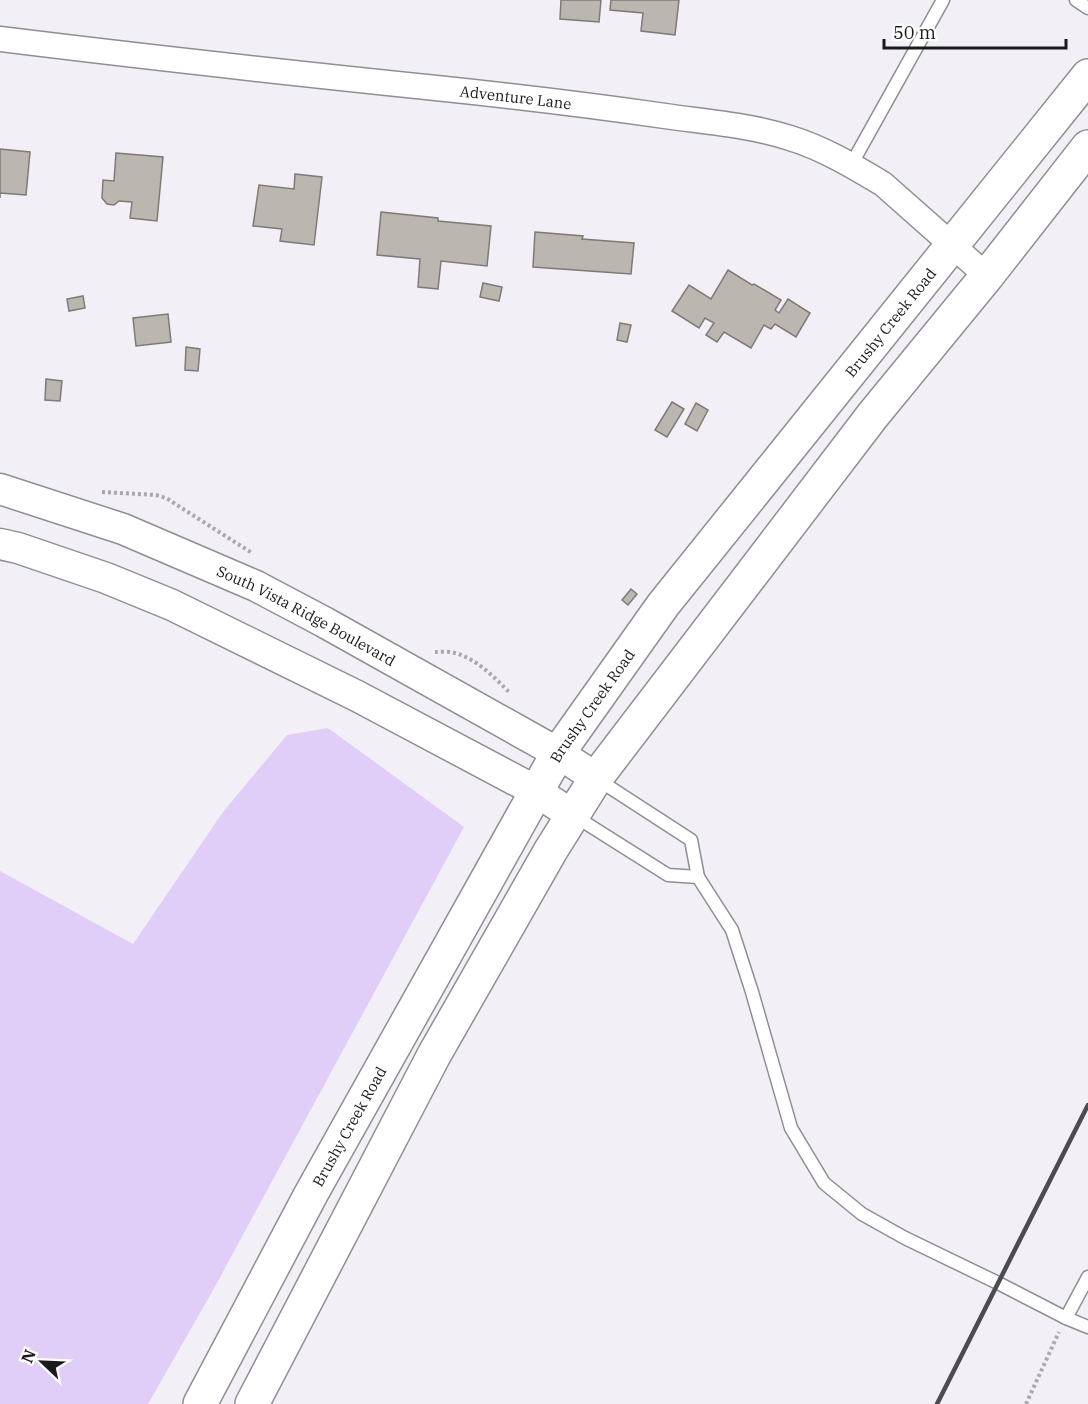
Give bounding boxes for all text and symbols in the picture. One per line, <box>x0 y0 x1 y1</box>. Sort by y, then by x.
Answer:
scale bar <box>884 12 1066 50</box>
text: 50 m <box>893 21 936 44</box>
street label: Adventure Lane <box>459 81 573 113</box>
street label: Brushy Creek Road <box>840 264 940 381</box>
street label: South Vista Ridge Boulevard <box>214 561 399 670</box>
street label: Brushy Creek Road <box>545 645 638 766</box>
street label: Brushy Creek Road <box>308 1063 390 1190</box>
north arrow <box>12 1332 72 1392</box>
text: N <box>17 1346 40 1366</box>

